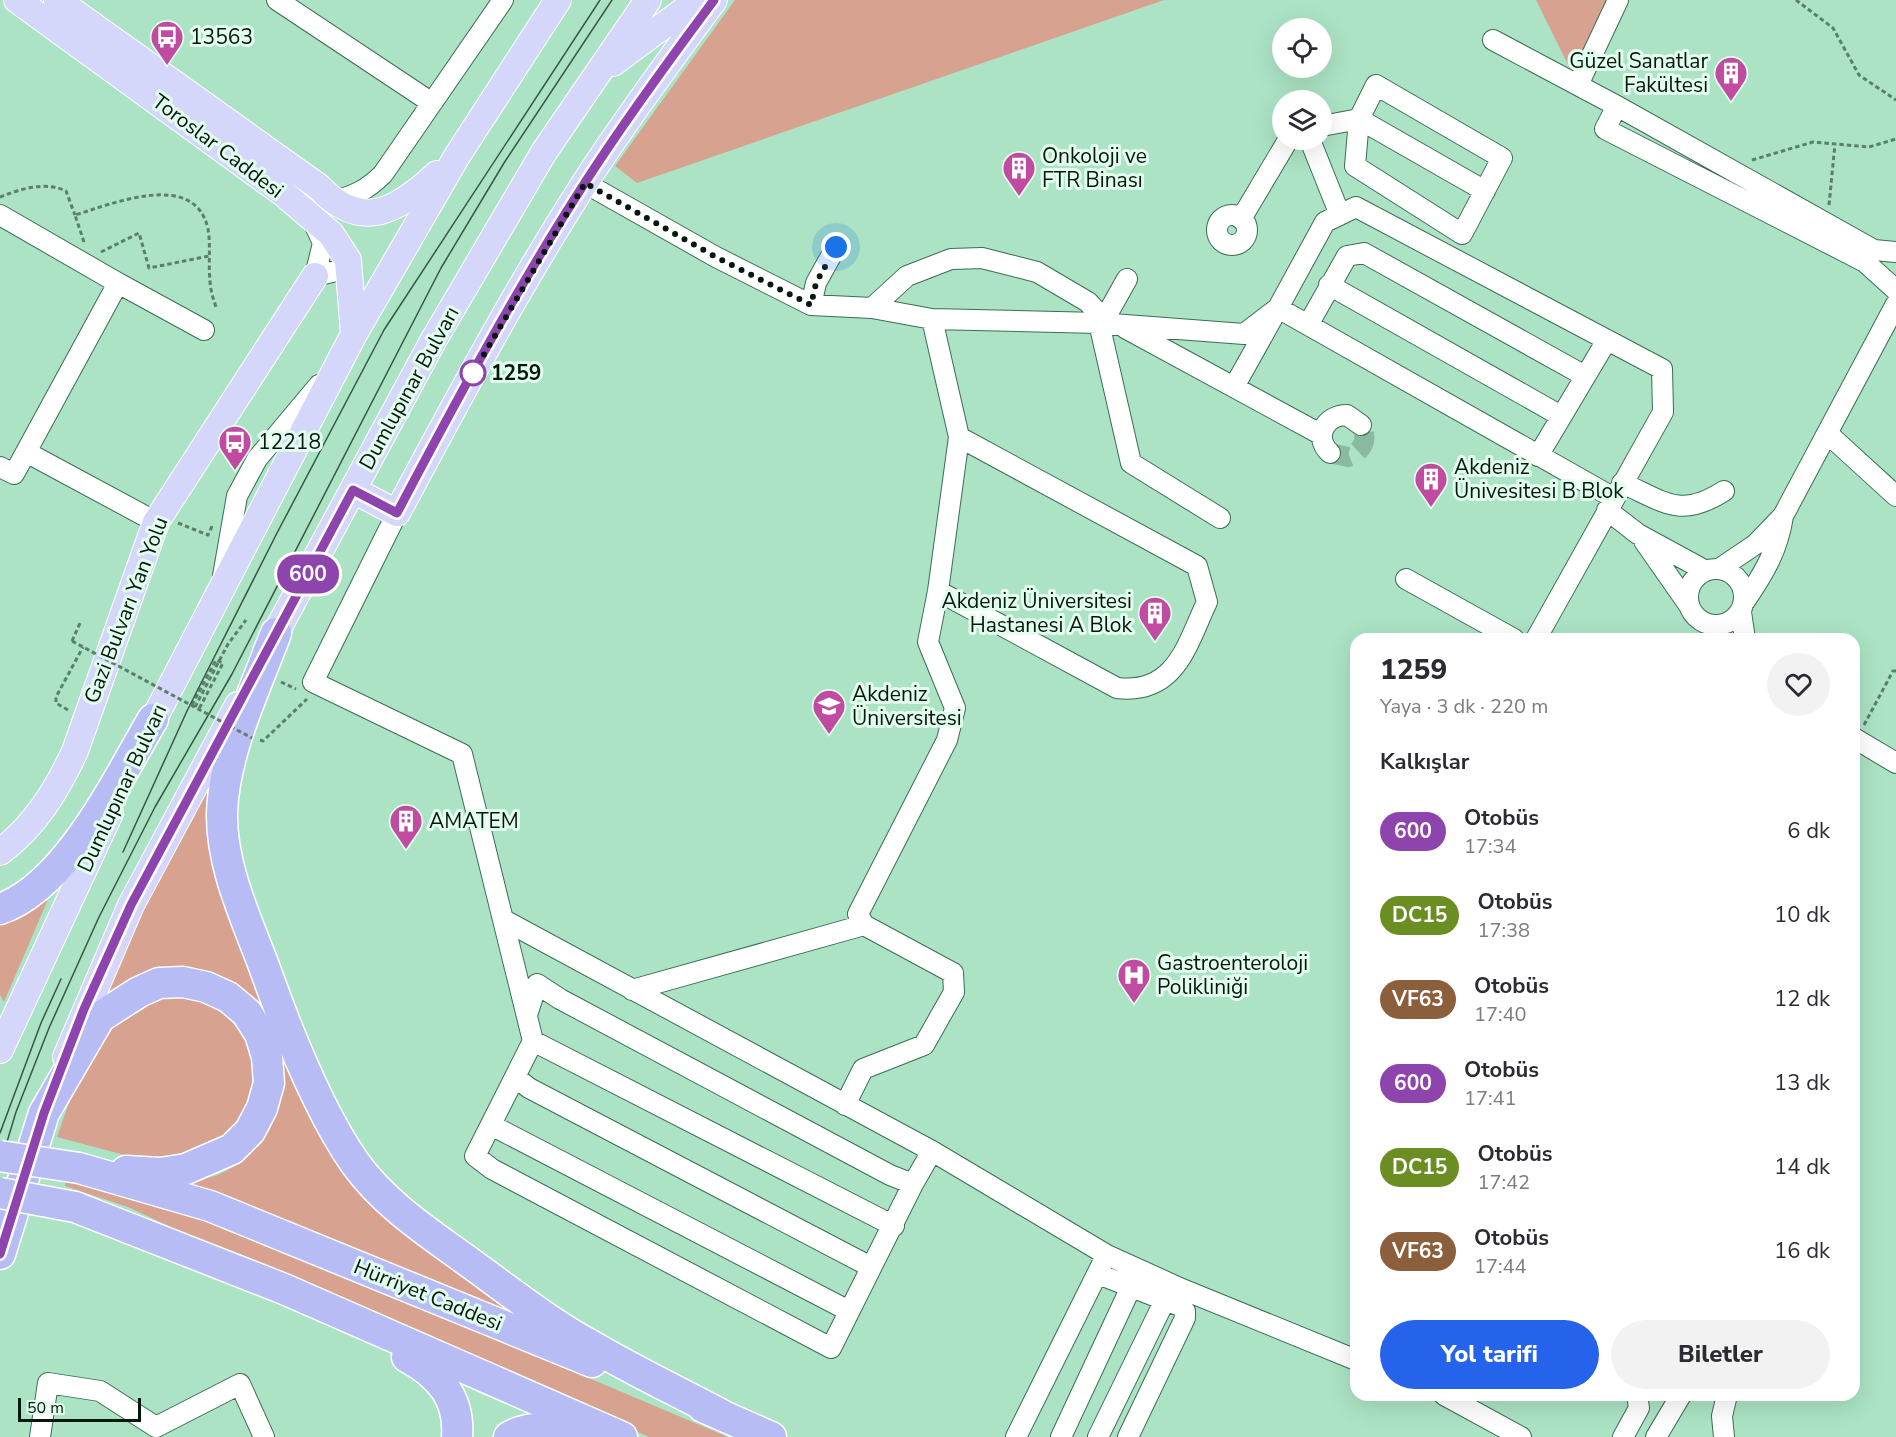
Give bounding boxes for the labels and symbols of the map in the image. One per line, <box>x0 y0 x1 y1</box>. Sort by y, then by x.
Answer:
bus stop icon: 13563 <box>149 19 185 66</box>
place label: 13563 <box>190 23 253 51</box>
place label: Güzel Sanatlar Fakültesi <box>1569 47 1708 99</box>
building icon: Güzel Sanatlar Fakültesi <box>1713 55 1749 102</box>
street label: Toroslar Caddesi <box>147 87 289 205</box>
place label: Onkoloji ve FTR Binası <box>1042 142 1147 194</box>
building icon: Onkoloji ve FTR Binası <box>1001 150 1037 197</box>
your location <box>821 232 851 262</box>
street label: Dumlupınar Bulvarı <box>353 301 465 475</box>
place label: 1259 <box>491 359 541 387</box>
marker: 1259 <box>460 360 486 386</box>
bus stop icon: 12218 <box>217 424 253 471</box>
place label: 12218 <box>258 428 321 456</box>
place label: Akdeniz Ünivesitesi B Blok <box>1454 453 1624 505</box>
building icon: Akdeniz Ünivesitesi B Blok <box>1413 461 1449 508</box>
street label: Gazi Bulvarı Yan Yolu <box>77 513 175 707</box>
line badge: 600 <box>274 554 342 594</box>
place label: Akdeniz Üniversitesi Hastanesi A Blok <box>941 587 1132 639</box>
building icon: Akdeniz Üniversitesi Hastanesi A Blok <box>1137 595 1173 642</box>
place label: Akdeniz Üniversitesi <box>852 680 962 732</box>
school or university icon: Akdeniz Üniversitesi <box>811 688 847 735</box>
street label: Dumlupınar Bulvarı <box>71 699 173 877</box>
building icon: AMATEM <box>388 803 424 850</box>
place label: AMATEM <box>429 807 519 835</box>
place label: Gastroenteroloji Polikliniği <box>1157 949 1308 1001</box>
hospital icon: Gastroenteroloji Polikliniği <box>1116 957 1152 1004</box>
street label: Hürriyet Caddesi <box>350 1252 506 1338</box>
scale bar <box>18 1395 141 1422</box>

